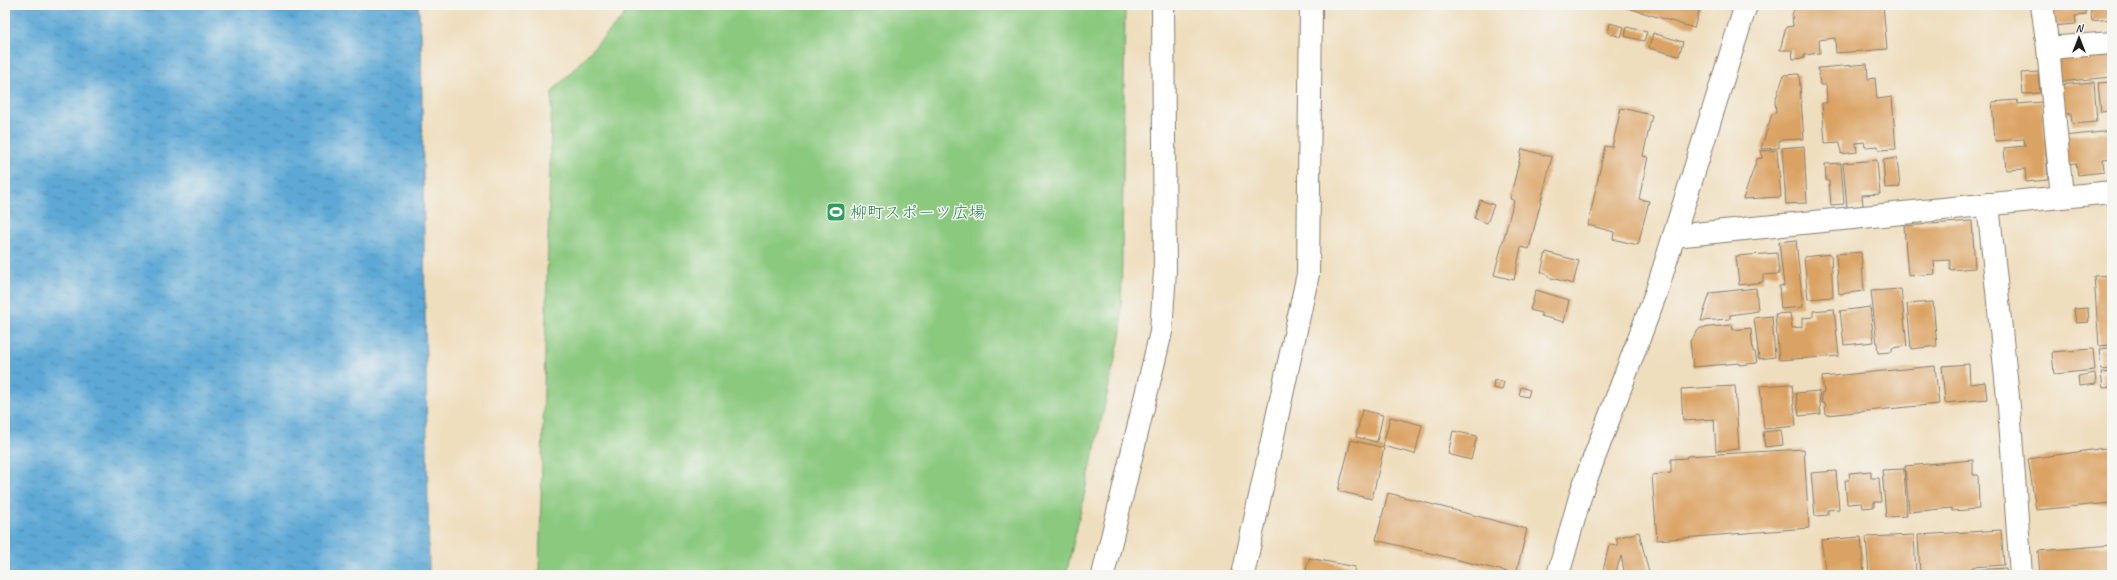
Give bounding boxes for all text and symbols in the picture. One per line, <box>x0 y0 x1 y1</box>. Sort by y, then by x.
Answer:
north arrow <box>2059 18 2099 58</box>
text: N <box>2076 21 2085 35</box>
sports icon: 柳町スポーツ広場 <box>825 201 847 223</box>
place label: 柳町スポーツ広場 <box>850 202 986 223</box>

